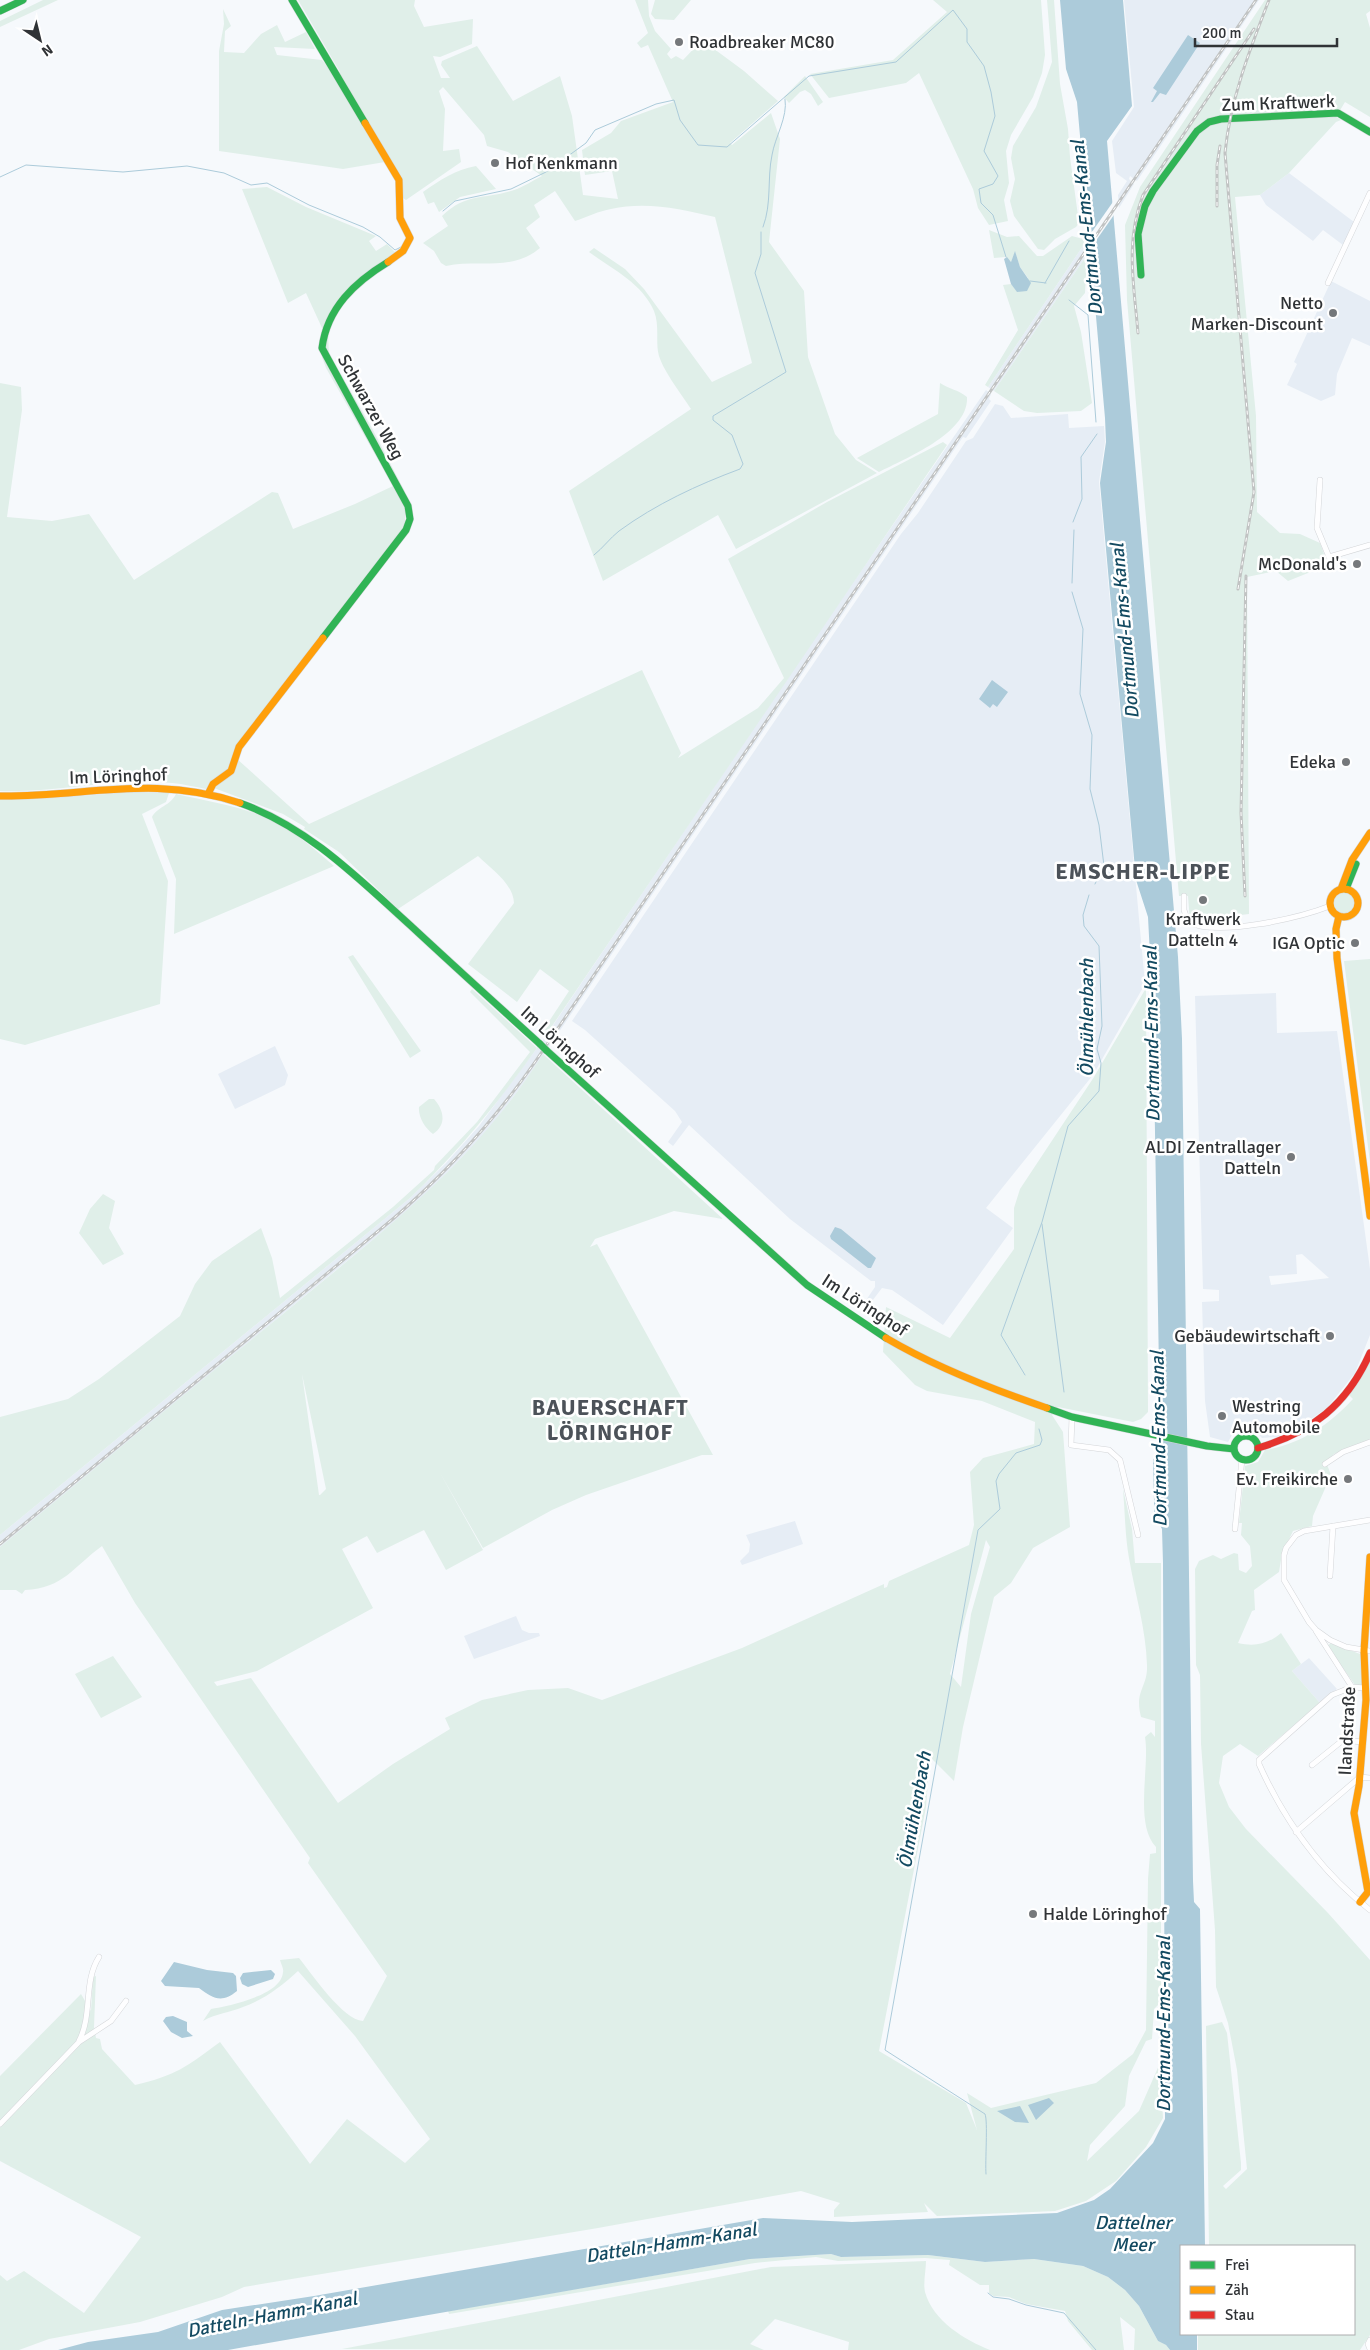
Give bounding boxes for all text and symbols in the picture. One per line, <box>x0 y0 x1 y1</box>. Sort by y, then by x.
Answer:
north arrow <box>15 15 65 65</box>
scale bar <box>1195 15 1338 47</box>
text: 200 m <box>1202 24 1242 42</box>
place label: Roadbreaker MC80 <box>689 31 835 53</box>
marker: Roadbreaker MC80 <box>673 36 685 48</box>
text: N <box>38 40 56 60</box>
street label: Zum Kraftwerk <box>1221 90 1335 116</box>
water label: Dortmund-Ems-Kanal <box>1066 138 1108 317</box>
place label: Hof Kenkmann <box>505 152 618 174</box>
marker: Hof Kenkmann <box>489 157 501 169</box>
place label: Netto Marken-Discount <box>1191 292 1323 335</box>
marker: Netto Marken-Discount <box>1327 307 1339 319</box>
street label: Schwarzer Weg <box>333 350 409 464</box>
water label: Dortmund-Ems-Kanal <box>1105 541 1145 720</box>
place label: McDonald's <box>1258 553 1347 575</box>
marker: McDonald's <box>1351 558 1363 570</box>
place label: Edeka <box>1289 751 1336 773</box>
marker: Edeka <box>1340 756 1352 768</box>
street label: Im Löringhof <box>69 763 168 789</box>
district label: EMSCHER-LIPPE <box>1055 858 1231 885</box>
marker: Kraftwerk Datteln 4 <box>1197 894 1209 906</box>
place label: Kraftwerk Datteln 4 <box>1165 908 1241 951</box>
place label: IGA Optic <box>1272 932 1345 954</box>
marker: IGA Optic <box>1349 937 1361 949</box>
water label: Dortmund-Ems-Kanal <box>1138 944 1166 1122</box>
water label: Ölmühlenbach <box>1075 958 1099 1077</box>
street label: Im Löringhof <box>516 1001 605 1084</box>
place label: ALDI Zentrallager Datteln <box>1145 1136 1281 1179</box>
marker: ALDI Zentrallager Datteln <box>1285 1151 1297 1163</box>
street label: Im Löringhof <box>818 1269 913 1341</box>
place label: Gebäudewirtschaft <box>1174 1325 1320 1347</box>
marker: Gebäudewirtschaft <box>1324 1330 1336 1342</box>
water label: Dortmund-Ems-Kanal <box>1145 1349 1173 1527</box>
district label: BAUERSCHAFT LÖRINGHOF <box>532 1394 688 1446</box>
place label: Westring Automobile <box>1232 1395 1320 1438</box>
marker: Westring Automobile <box>1216 1410 1228 1422</box>
place label: Ev. Freikirche <box>1236 1468 1338 1490</box>
marker: Ev. Freikirche <box>1342 1473 1354 1485</box>
street label: Ilandstraße <box>1334 1686 1360 1776</box>
water label: Ölmühlenbach <box>893 1749 937 1870</box>
place label: Halde Löringhof <box>1043 1903 1167 1925</box>
marker: Halde Löringhof <box>1027 1908 1039 1920</box>
water label: Dortmund-Ems-Kanal <box>1152 1934 1176 2112</box>
water label: Dattelner Meer <box>1095 2211 1174 2257</box>
water label: Datteln-Hamm-Kanal <box>584 2217 760 2268</box>
legend <box>1180 2245 1355 2335</box>
text: Frei <box>1225 2256 1249 2274</box>
text: Zäh <box>1225 2281 1249 2299</box>
water label: Datteln-Hamm-Kanal <box>185 2286 360 2343</box>
text: Stau <box>1225 2306 1254 2324</box>

